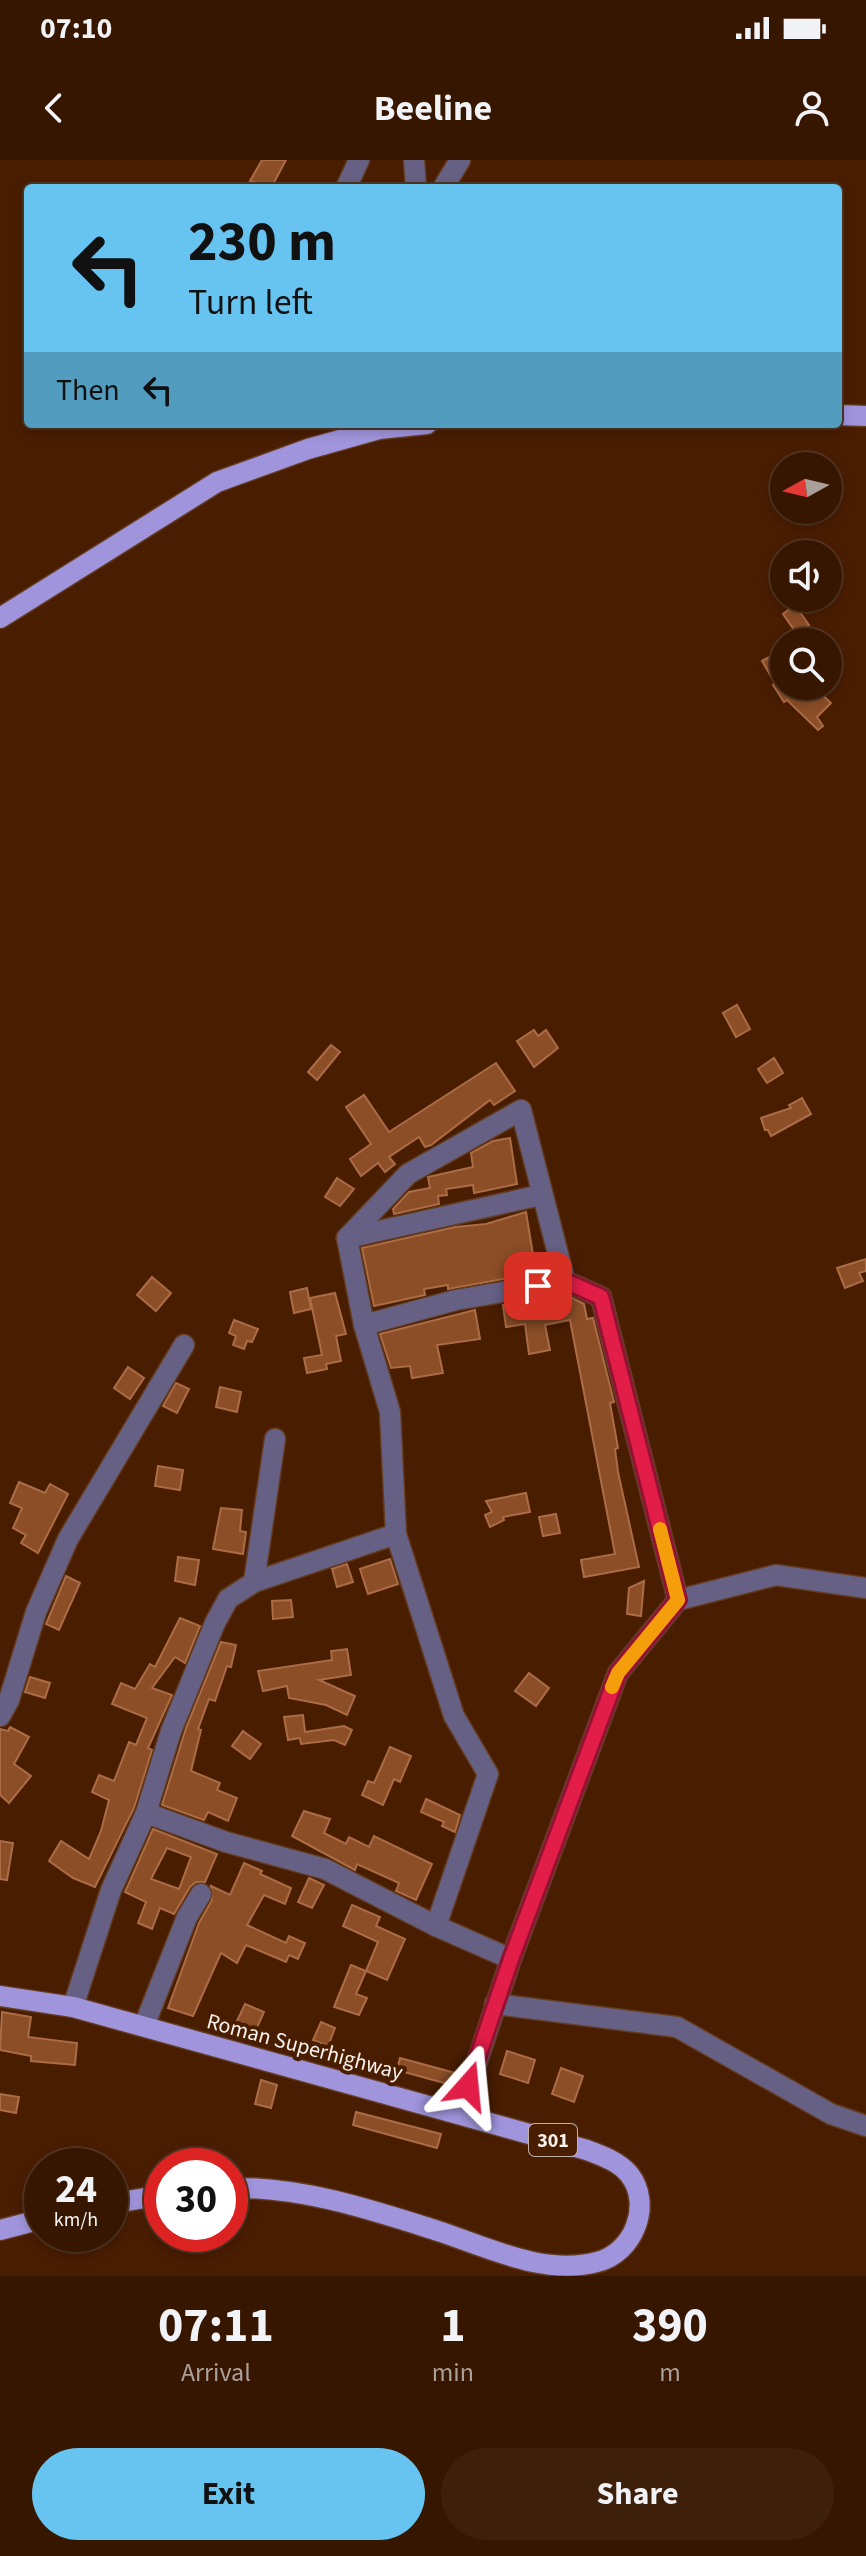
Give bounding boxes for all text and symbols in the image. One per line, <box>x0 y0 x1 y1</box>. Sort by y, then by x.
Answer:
text: 07:10 <box>40 7 112 50</box>
text: Beeline <box>374 83 492 134</box>
icon: back <box>32 86 76 130</box>
icon: person <box>790 86 834 130</box>
text: 230 m <box>188 203 336 282</box>
icon: left <box>56 216 160 320</box>
text: Turn left <box>188 277 313 328</box>
icon: left <box>136 368 180 412</box>
text: Then <box>56 369 120 412</box>
north arrow <box>770 452 842 524</box>
map controls <box>770 452 842 700</box>
button: sound <box>770 540 842 612</box>
button: search <box>770 628 842 700</box>
pin <box>504 1252 572 1320</box>
icon: arrive <box>516 1264 560 1308</box>
street label: Roman Superhighway <box>203 2005 407 2089</box>
position arrow <box>426 2044 510 2128</box>
road number: 301 <box>529 2124 577 2156</box>
speed limit sign: 30 <box>144 2148 248 2252</box>
text: 24 <box>55 2161 97 2218</box>
text: km/h <box>54 2206 98 2234</box>
text: 07:11 <box>158 2292 274 2360</box>
text: 1 <box>440 2292 466 2360</box>
text: 390 <box>632 2292 708 2360</box>
text: Arrival <box>181 2354 251 2391</box>
text: min <box>432 2354 474 2391</box>
text: m <box>659 2354 681 2391</box>
button: Exit <box>32 2448 425 2540</box>
button: Share <box>441 2448 834 2540</box>

